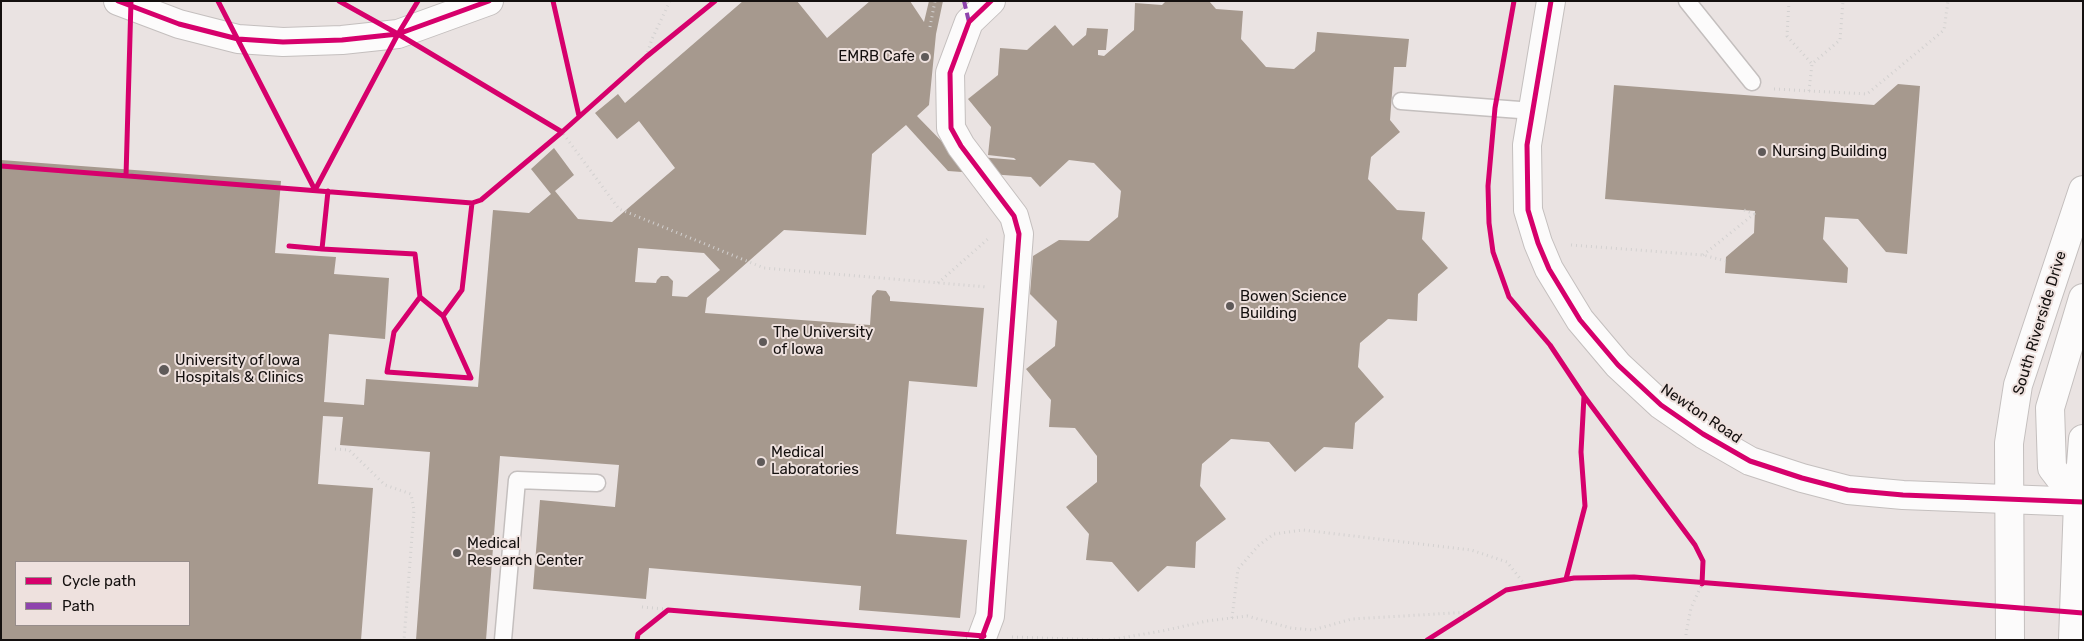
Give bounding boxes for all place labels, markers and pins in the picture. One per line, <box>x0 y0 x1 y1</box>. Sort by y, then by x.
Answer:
place label: EMRB Cafe <box>838 48 915 66</box>
marker: EMRB Cafe <box>919 51 931 63</box>
place label: Nursing Building <box>1772 143 1887 161</box>
marker: Nursing Building <box>1756 146 1768 158</box>
place label: Bowen Science Building <box>1240 288 1347 323</box>
marker: Bowen Science Building <box>1224 300 1236 312</box>
place label: The University of Iowa <box>773 324 873 359</box>
marker: The University of Iowa <box>757 336 769 348</box>
place label: University of Iowa Hospitals & Clinics <box>175 352 304 387</box>
marker: University of Iowa Hospitals & Clinics <box>157 363 171 377</box>
place label: Medical Laboratories <box>771 444 859 479</box>
marker: Medical Laboratories <box>755 456 767 468</box>
place label: Medical Research Center <box>467 535 583 570</box>
marker: Medical Research Center <box>451 547 463 559</box>

